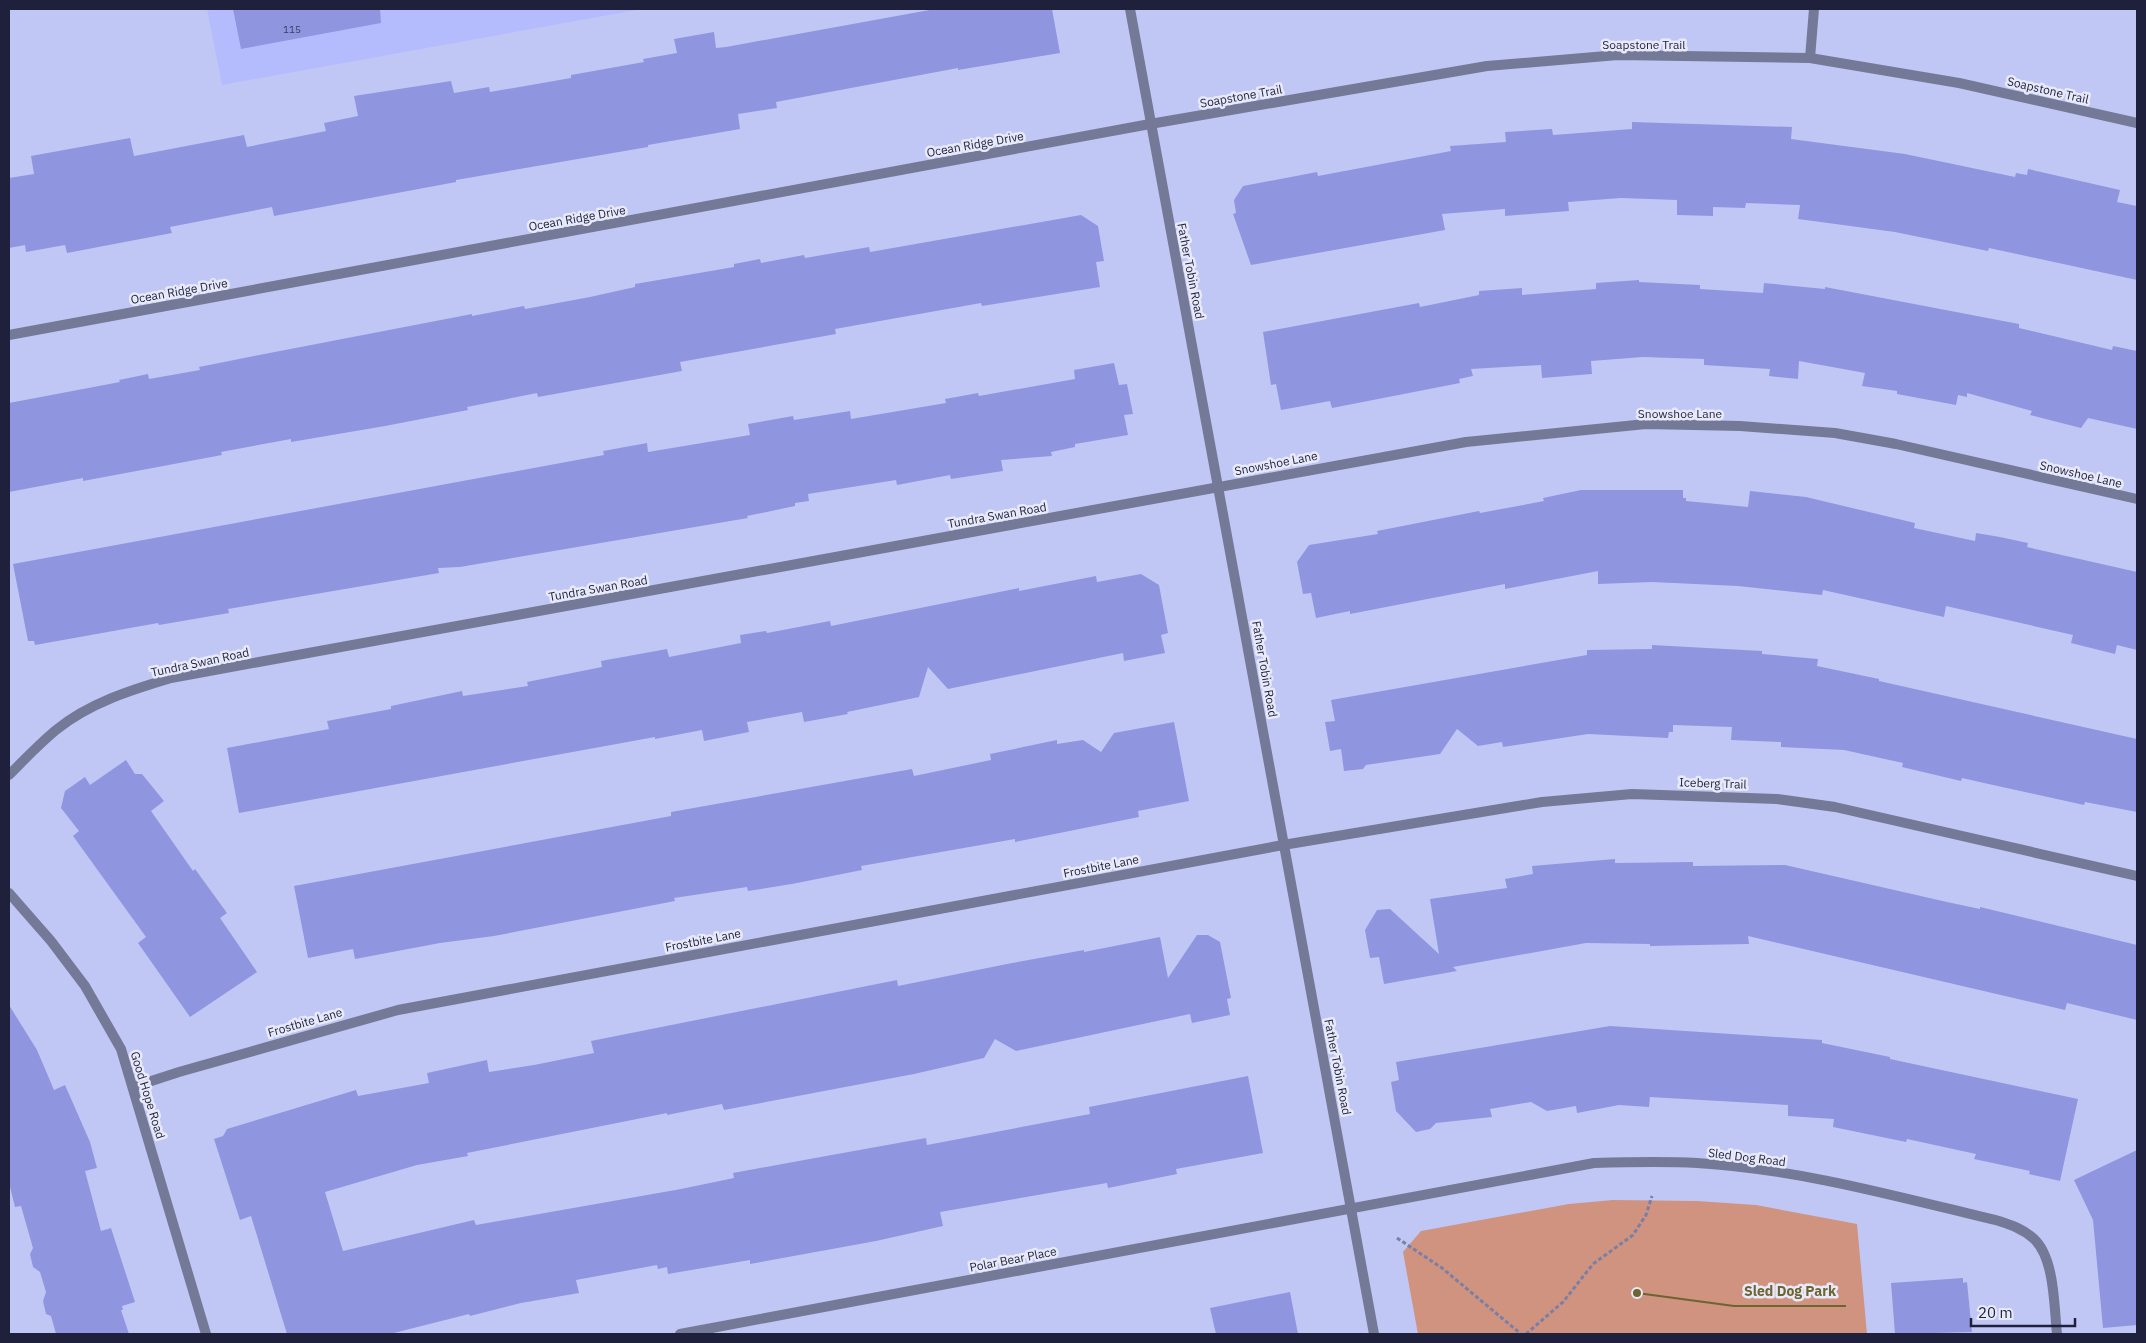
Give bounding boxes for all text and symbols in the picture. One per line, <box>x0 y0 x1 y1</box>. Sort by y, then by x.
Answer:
house number: 115 <box>283 23 301 36</box>
street label: Soapstone Trail <box>1602 37 1686 52</box>
street label: Soapstone Trail <box>2006 73 2090 107</box>
street label: Soapstone Trail <box>1199 81 1283 111</box>
street label: Ocean Ridge Drive <box>925 128 1025 160</box>
street label: Ocean Ridge Drive <box>527 202 627 234</box>
street label: Father Tobin Road <box>1174 222 1208 320</box>
street label: Ocean Ridge Drive <box>129 275 229 307</box>
street label: Snowshoe Lane <box>1638 406 1723 421</box>
street label: Snowshoe Lane <box>1233 448 1319 478</box>
street label: Snowshoe Lane <box>2038 457 2124 491</box>
street label: Tundra Swan Road <box>946 499 1048 531</box>
street label: Tundra Swan Road <box>547 572 649 604</box>
street label: Father Tobin Road <box>1249 620 1281 718</box>
street label: Tundra Swan Road <box>149 644 251 680</box>
street label: Iceberg Trail <box>1679 774 1747 792</box>
street label: Frostbite Lane <box>1062 851 1141 881</box>
street label: Frostbite Lane <box>664 925 743 955</box>
street label: Frostbite Lane <box>266 1004 344 1040</box>
street label: Father Tobin Road <box>1321 1018 1355 1116</box>
street label: Good Hope Road <box>128 1049 168 1141</box>
street label: Sled Dog Road <box>1707 1145 1787 1169</box>
street label: Polar Bear Place <box>968 1243 1058 1275</box>
callout: Sled Dog Park <box>1734 1277 1846 1306</box>
text: Sled Dog Park <box>1744 1282 1837 1300</box>
scale bar <box>1971 1296 2075 1328</box>
text: 20 m <box>1978 1303 2013 1322</box>

